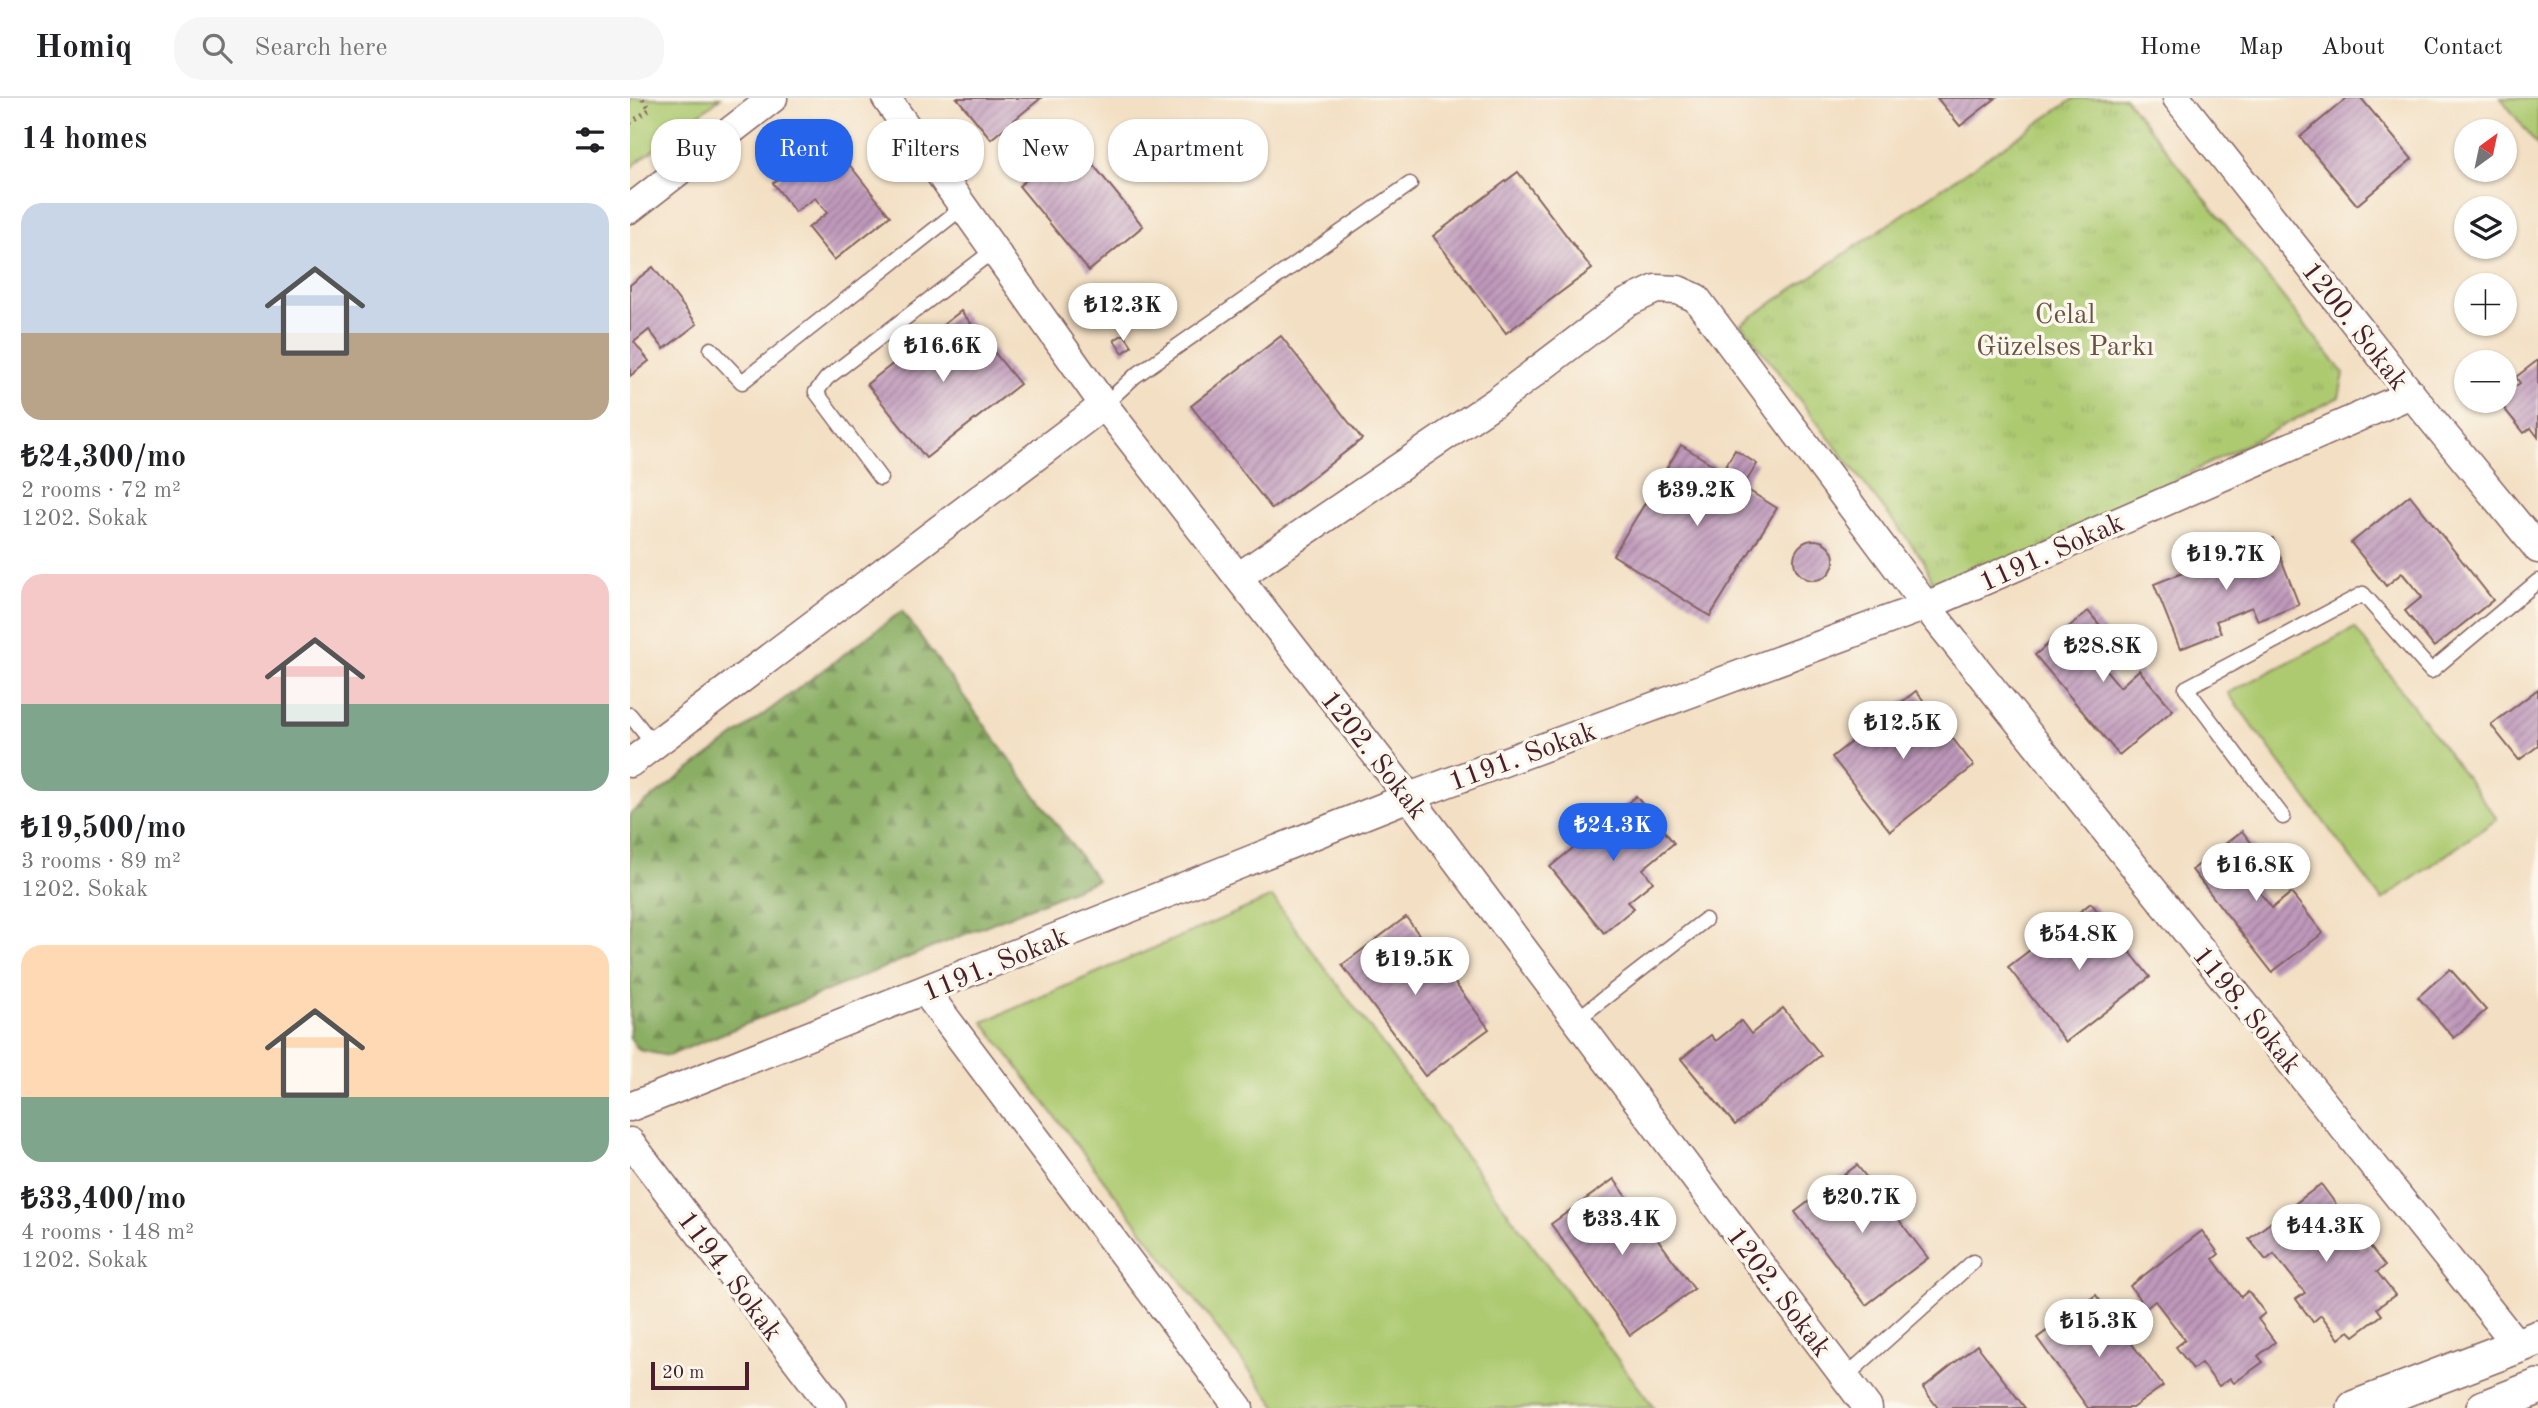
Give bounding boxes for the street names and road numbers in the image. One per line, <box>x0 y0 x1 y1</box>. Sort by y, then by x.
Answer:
street label: 1200. Sokak <box>2295 257 2412 396</box>
street label: 1191. Sokak <box>1976 509 2129 598</box>
street label: 1202. Sokak <box>1314 686 1431 825</box>
street label: 1191. Sokak <box>1445 718 1601 797</box>
street label: 1191. Sokak <box>919 924 1073 1008</box>
street label: 1198. Sokak <box>2186 942 2305 1080</box>
street label: 1194. Sokak <box>671 1207 786 1347</box>
street label: 1202. Sokak <box>1720 1223 1835 1363</box>

